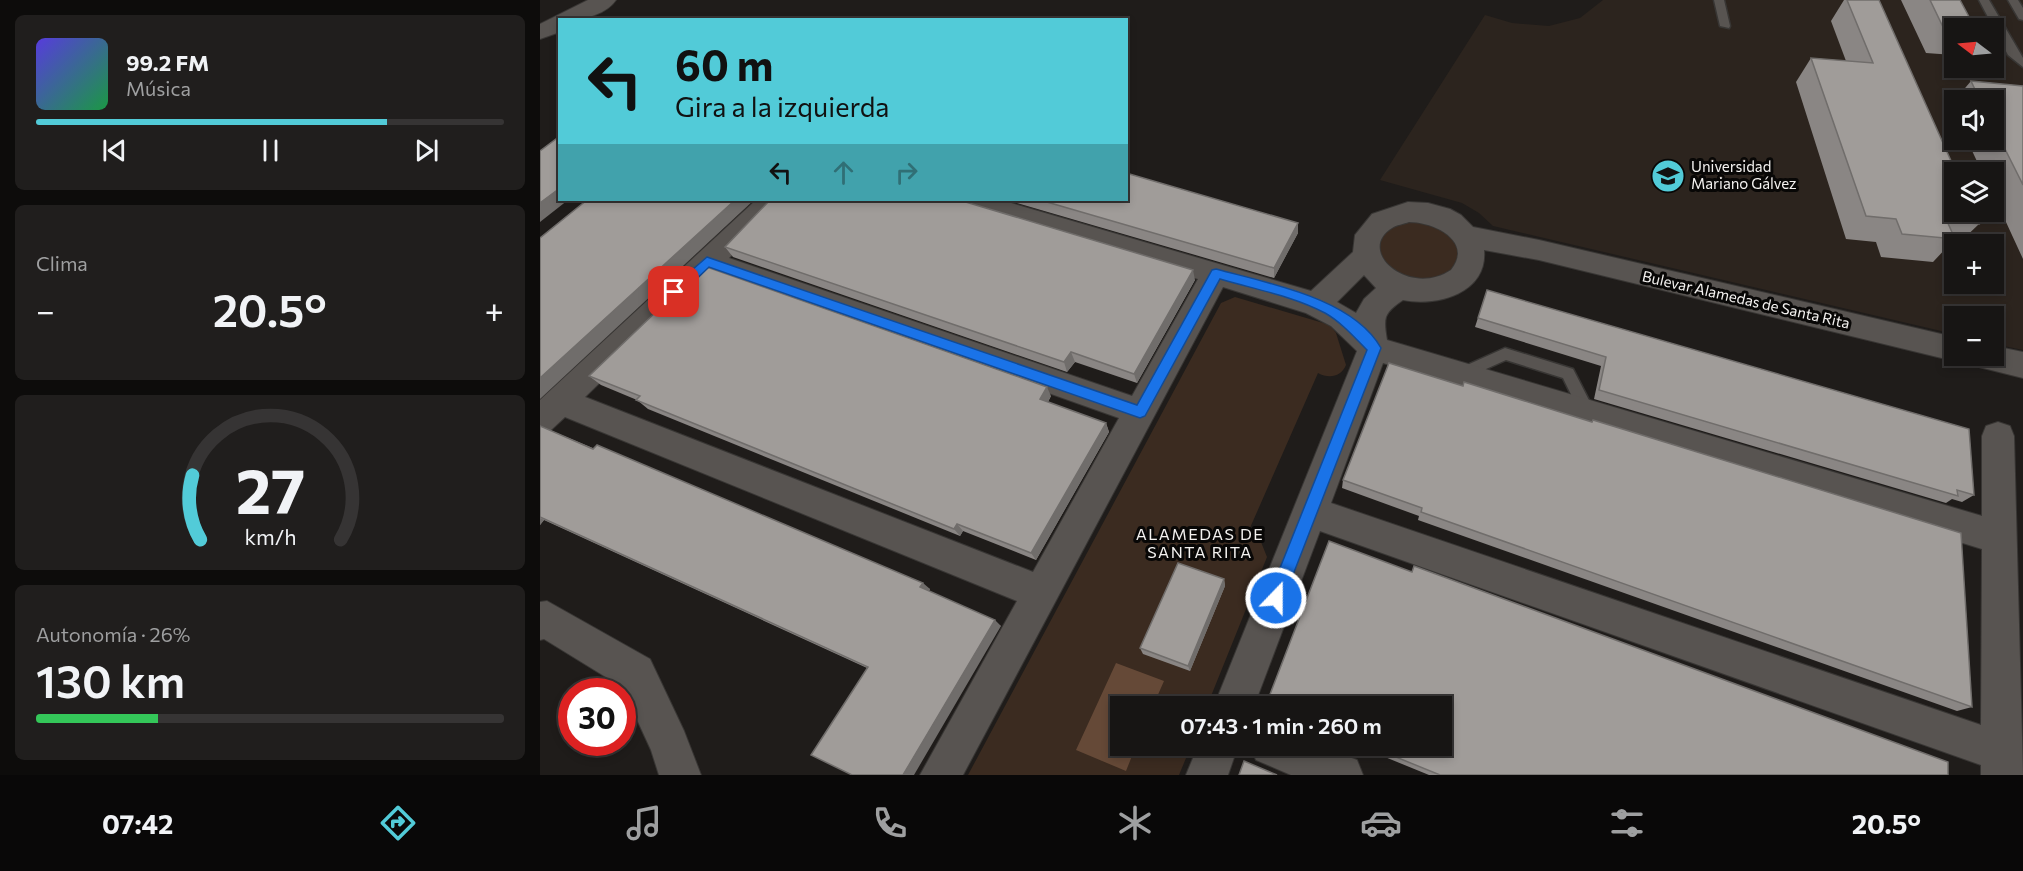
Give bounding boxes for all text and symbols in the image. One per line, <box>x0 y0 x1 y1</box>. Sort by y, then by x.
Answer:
north arrow <box>1944 18 2004 78</box>
map controls <box>1944 18 2004 366</box>
text: 60 m <box>675 38 774 90</box>
icon: left <box>576 42 654 120</box>
text: 99.2 FM <box>126 49 209 76</box>
text: Música <box>126 76 191 100</box>
text: Gira a la izquierda <box>675 90 889 123</box>
button: sound <box>1944 90 2004 150</box>
icon: previous <box>98 134 131 167</box>
icon: pause <box>254 134 287 167</box>
icon: next <box>410 134 443 167</box>
icon: left <box>764 156 797 189</box>
icon: ahead <box>827 156 860 189</box>
icon: right <box>890 156 923 189</box>
place label: Universidad Mariano Gálvez <box>1691 157 1797 192</box>
school or university icon: Universidad Mariano Gálvez <box>1650 158 1686 194</box>
button: layers <box>1944 162 2004 222</box>
button: + <box>1944 234 2004 294</box>
text: Clima <box>36 251 88 275</box>
pin <box>648 266 699 317</box>
street label: Bulevar Alamedas de Santa Rita <box>1641 266 1852 332</box>
icon: arrive <box>657 275 690 308</box>
text: 20.5° <box>213 281 327 336</box>
text: − <box>36 289 55 330</box>
text: + <box>485 289 504 330</box>
button: − <box>1944 306 2004 366</box>
text: 27 <box>235 451 305 527</box>
text: km/h <box>244 523 296 549</box>
district label: ALAMEDAS DE SANTA RITA <box>1136 524 1264 561</box>
position arrow <box>1244 566 1308 630</box>
text: Autonomía · 26% <box>36 622 190 646</box>
text: 130 km <box>36 652 185 707</box>
speed limit sign: 30 <box>558 678 636 756</box>
text: 07:43 · 1 min · 260 m <box>1180 712 1382 739</box>
icon: directions <box>377 802 419 844</box>
icon: music <box>623 802 665 844</box>
icon: phone <box>869 802 911 844</box>
icon: climate <box>1114 802 1156 844</box>
icon: car <box>1360 802 1402 844</box>
icon: filters <box>1606 802 1648 844</box>
text: 07:42 <box>102 807 173 840</box>
text: 20.5° <box>1852 807 1921 840</box>

